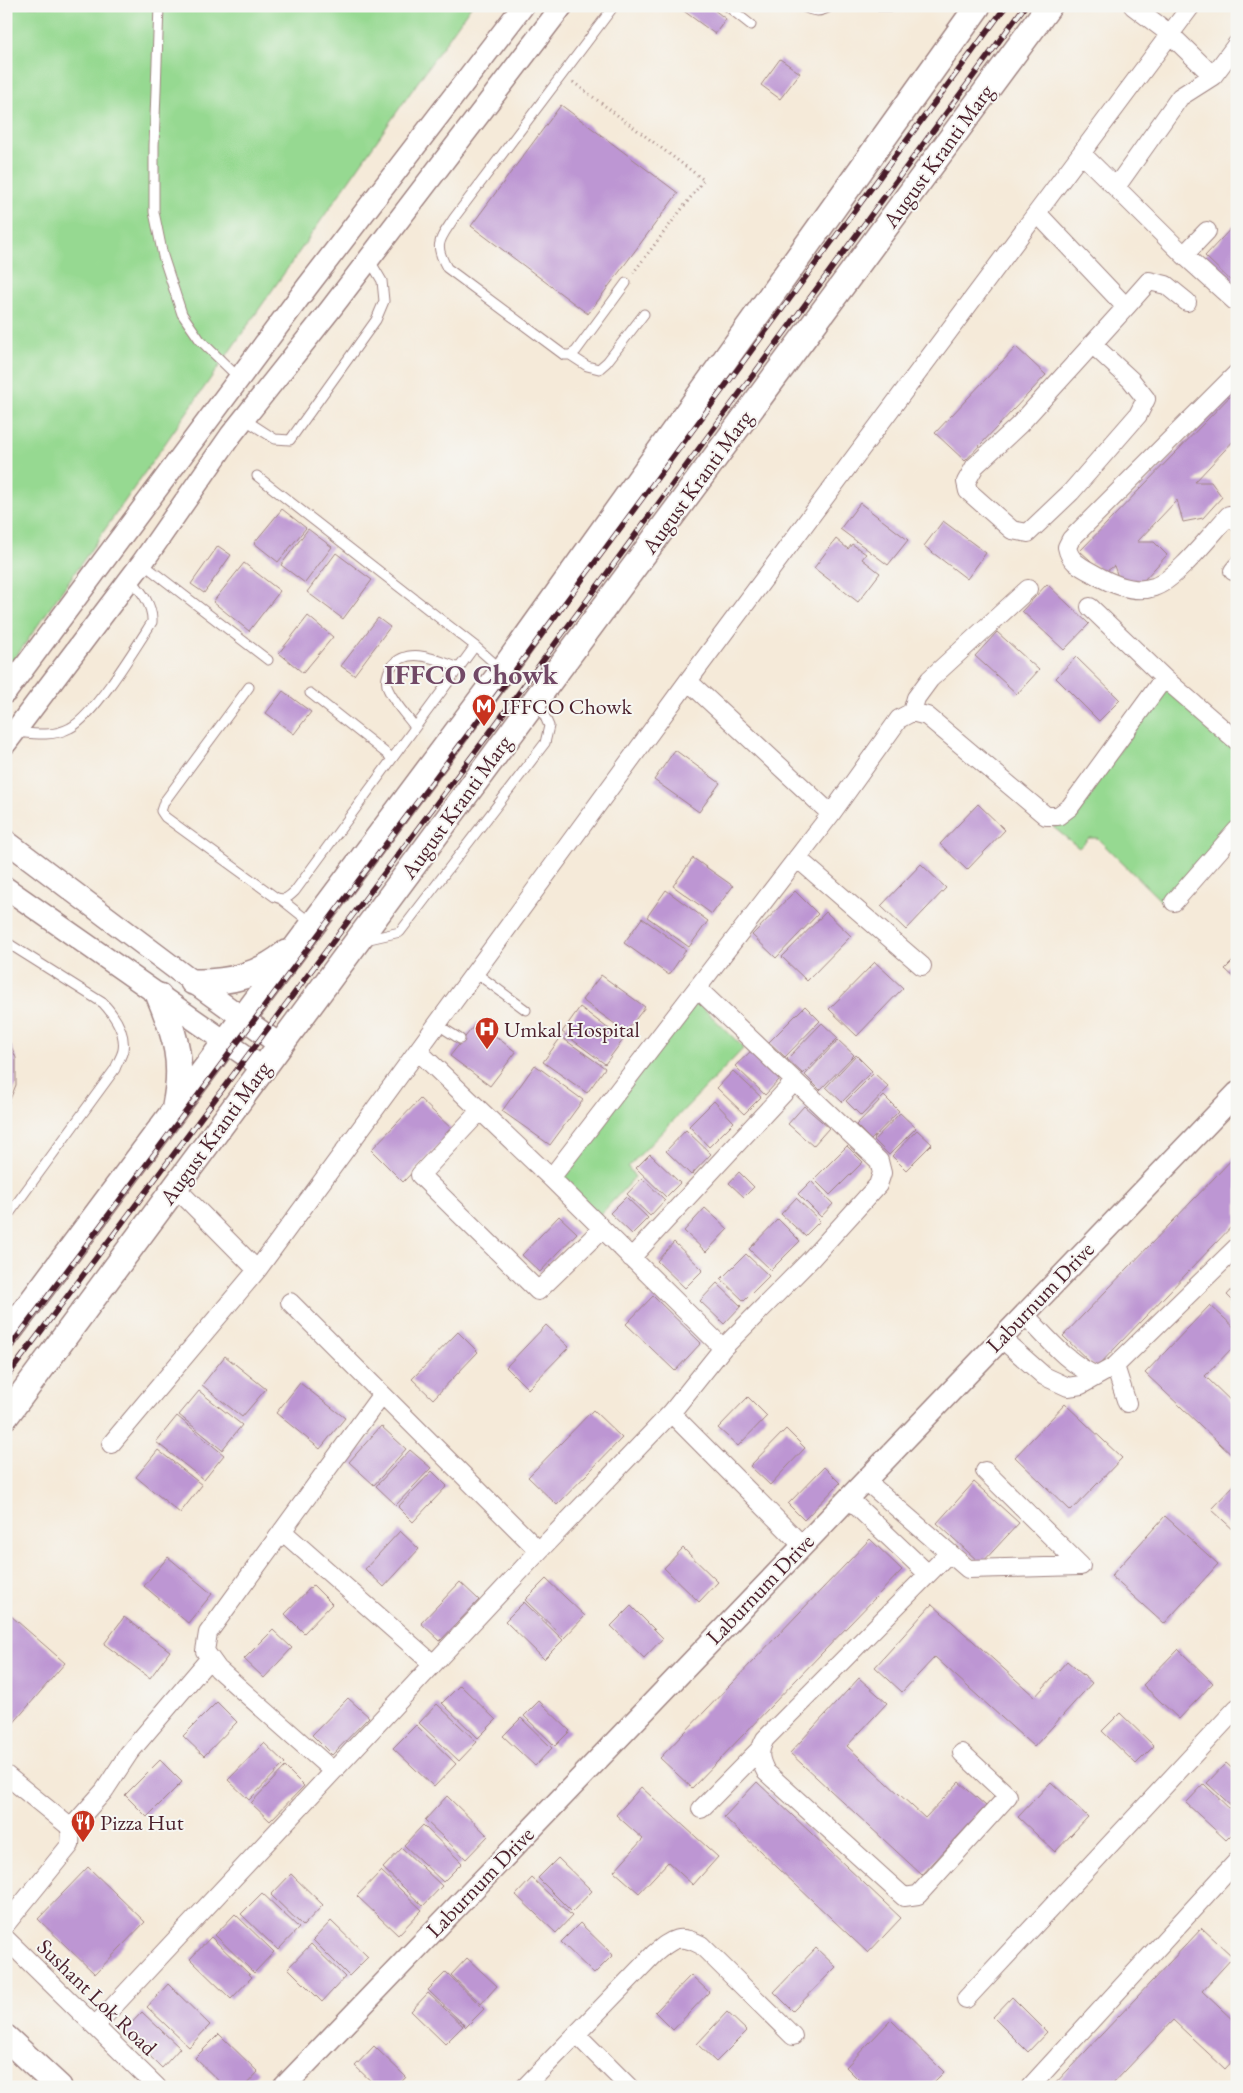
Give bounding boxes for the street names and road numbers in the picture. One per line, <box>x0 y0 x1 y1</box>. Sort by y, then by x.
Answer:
street label: August Kranti Marg <box>875 78 1000 234</box>
street label: August Kranti Marg <box>634 404 759 560</box>
street label: August Kranti Marg <box>393 729 518 885</box>
street label: August Kranti Marg <box>152 1055 277 1211</box>
street label: Laburnum Drive <box>980 1235 1101 1359</box>
street label: Laburnum Drive <box>700 1527 821 1651</box>
street label: Laburnum Drive <box>420 1820 541 1944</box>
street label: Sushant Lok Road <box>31 1932 164 2062</box>

